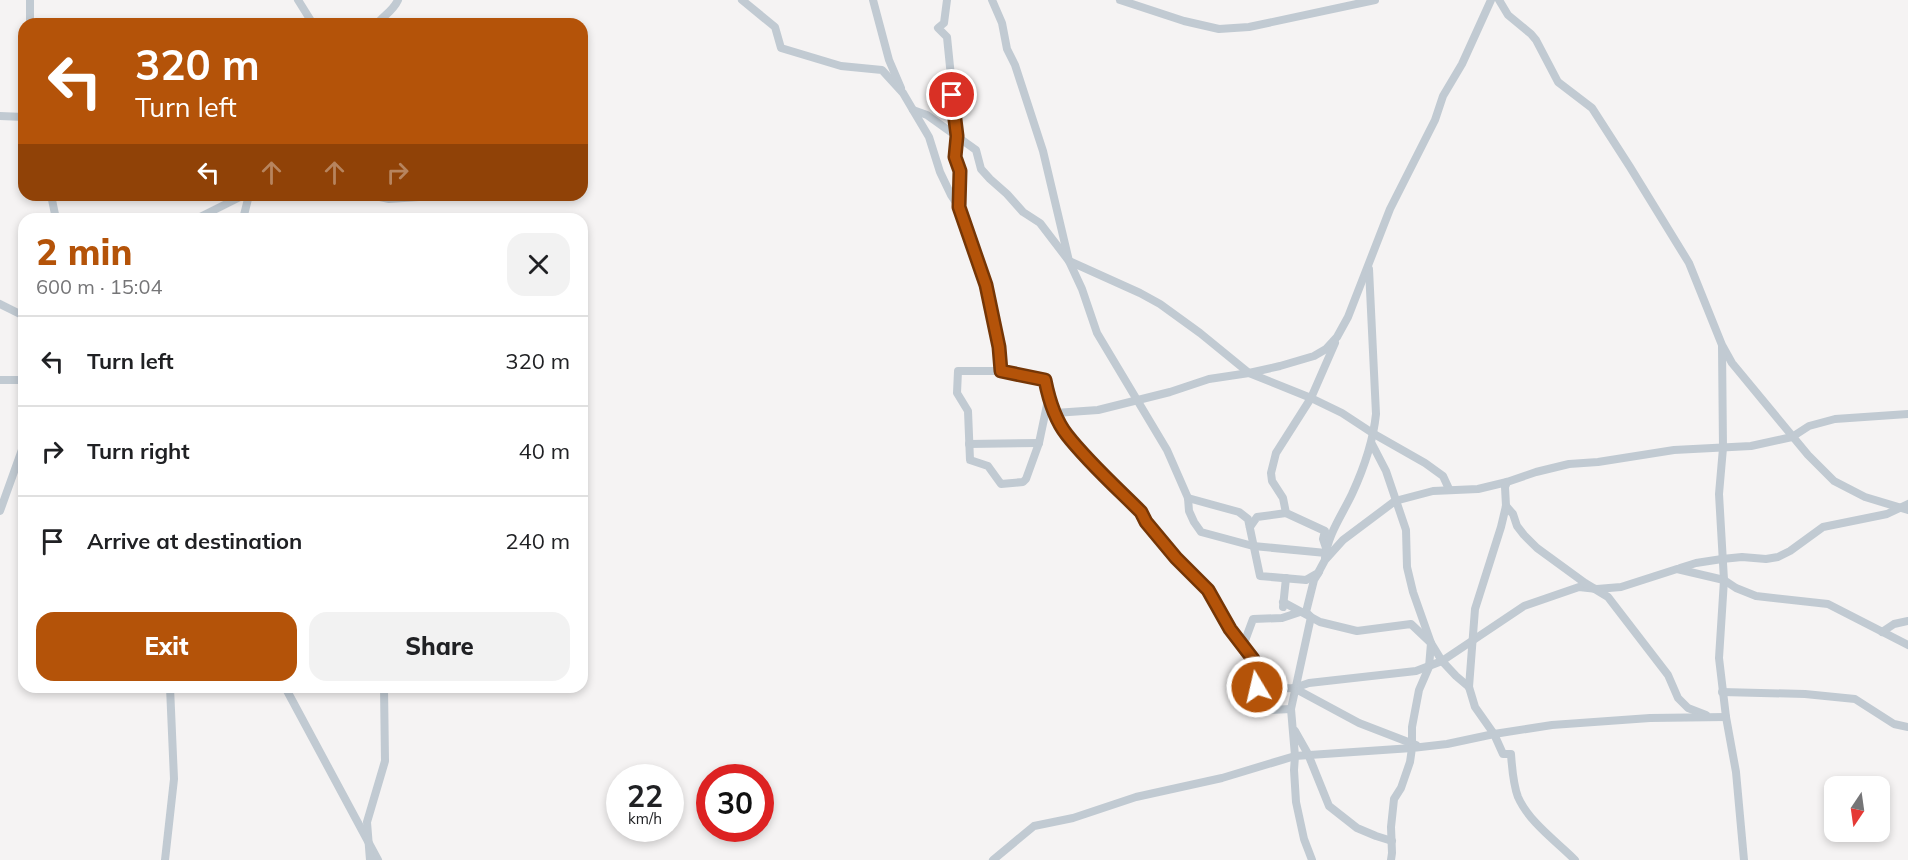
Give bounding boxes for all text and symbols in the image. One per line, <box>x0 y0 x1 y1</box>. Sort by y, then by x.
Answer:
text: 320 m <box>135 38 260 91</box>
icon: left <box>36 42 114 120</box>
pin <box>926 69 977 120</box>
icon: arrive <box>935 78 968 111</box>
text: Turn left <box>135 90 237 124</box>
icon: left <box>192 156 225 189</box>
icon: ahead <box>255 156 288 189</box>
icon: ahead <box>318 156 351 189</box>
icon: right <box>381 156 414 189</box>
text: 2 min <box>36 229 132 274</box>
button: close <box>507 233 570 296</box>
text: 600 m · 15:04 <box>36 274 162 299</box>
icon: left <box>36 345 69 378</box>
text: Turn left <box>87 347 174 375</box>
text: 320 m <box>505 347 570 375</box>
icon: right <box>36 435 69 468</box>
text: Turn right <box>87 437 190 465</box>
text: 40 m <box>519 437 570 465</box>
icon: arrive <box>36 525 69 558</box>
text: Arrive at destination <box>87 527 302 555</box>
text: 240 m <box>505 527 570 555</box>
button: Exit <box>36 612 297 681</box>
button: Share <box>309 612 570 681</box>
position arrow <box>1225 655 1289 719</box>
speed limit sign: 30 <box>696 764 774 842</box>
north arrow <box>1824 776 1890 842</box>
map controls <box>1824 776 1890 842</box>
text: 22 <box>627 777 663 815</box>
text: km/h <box>628 809 662 828</box>

